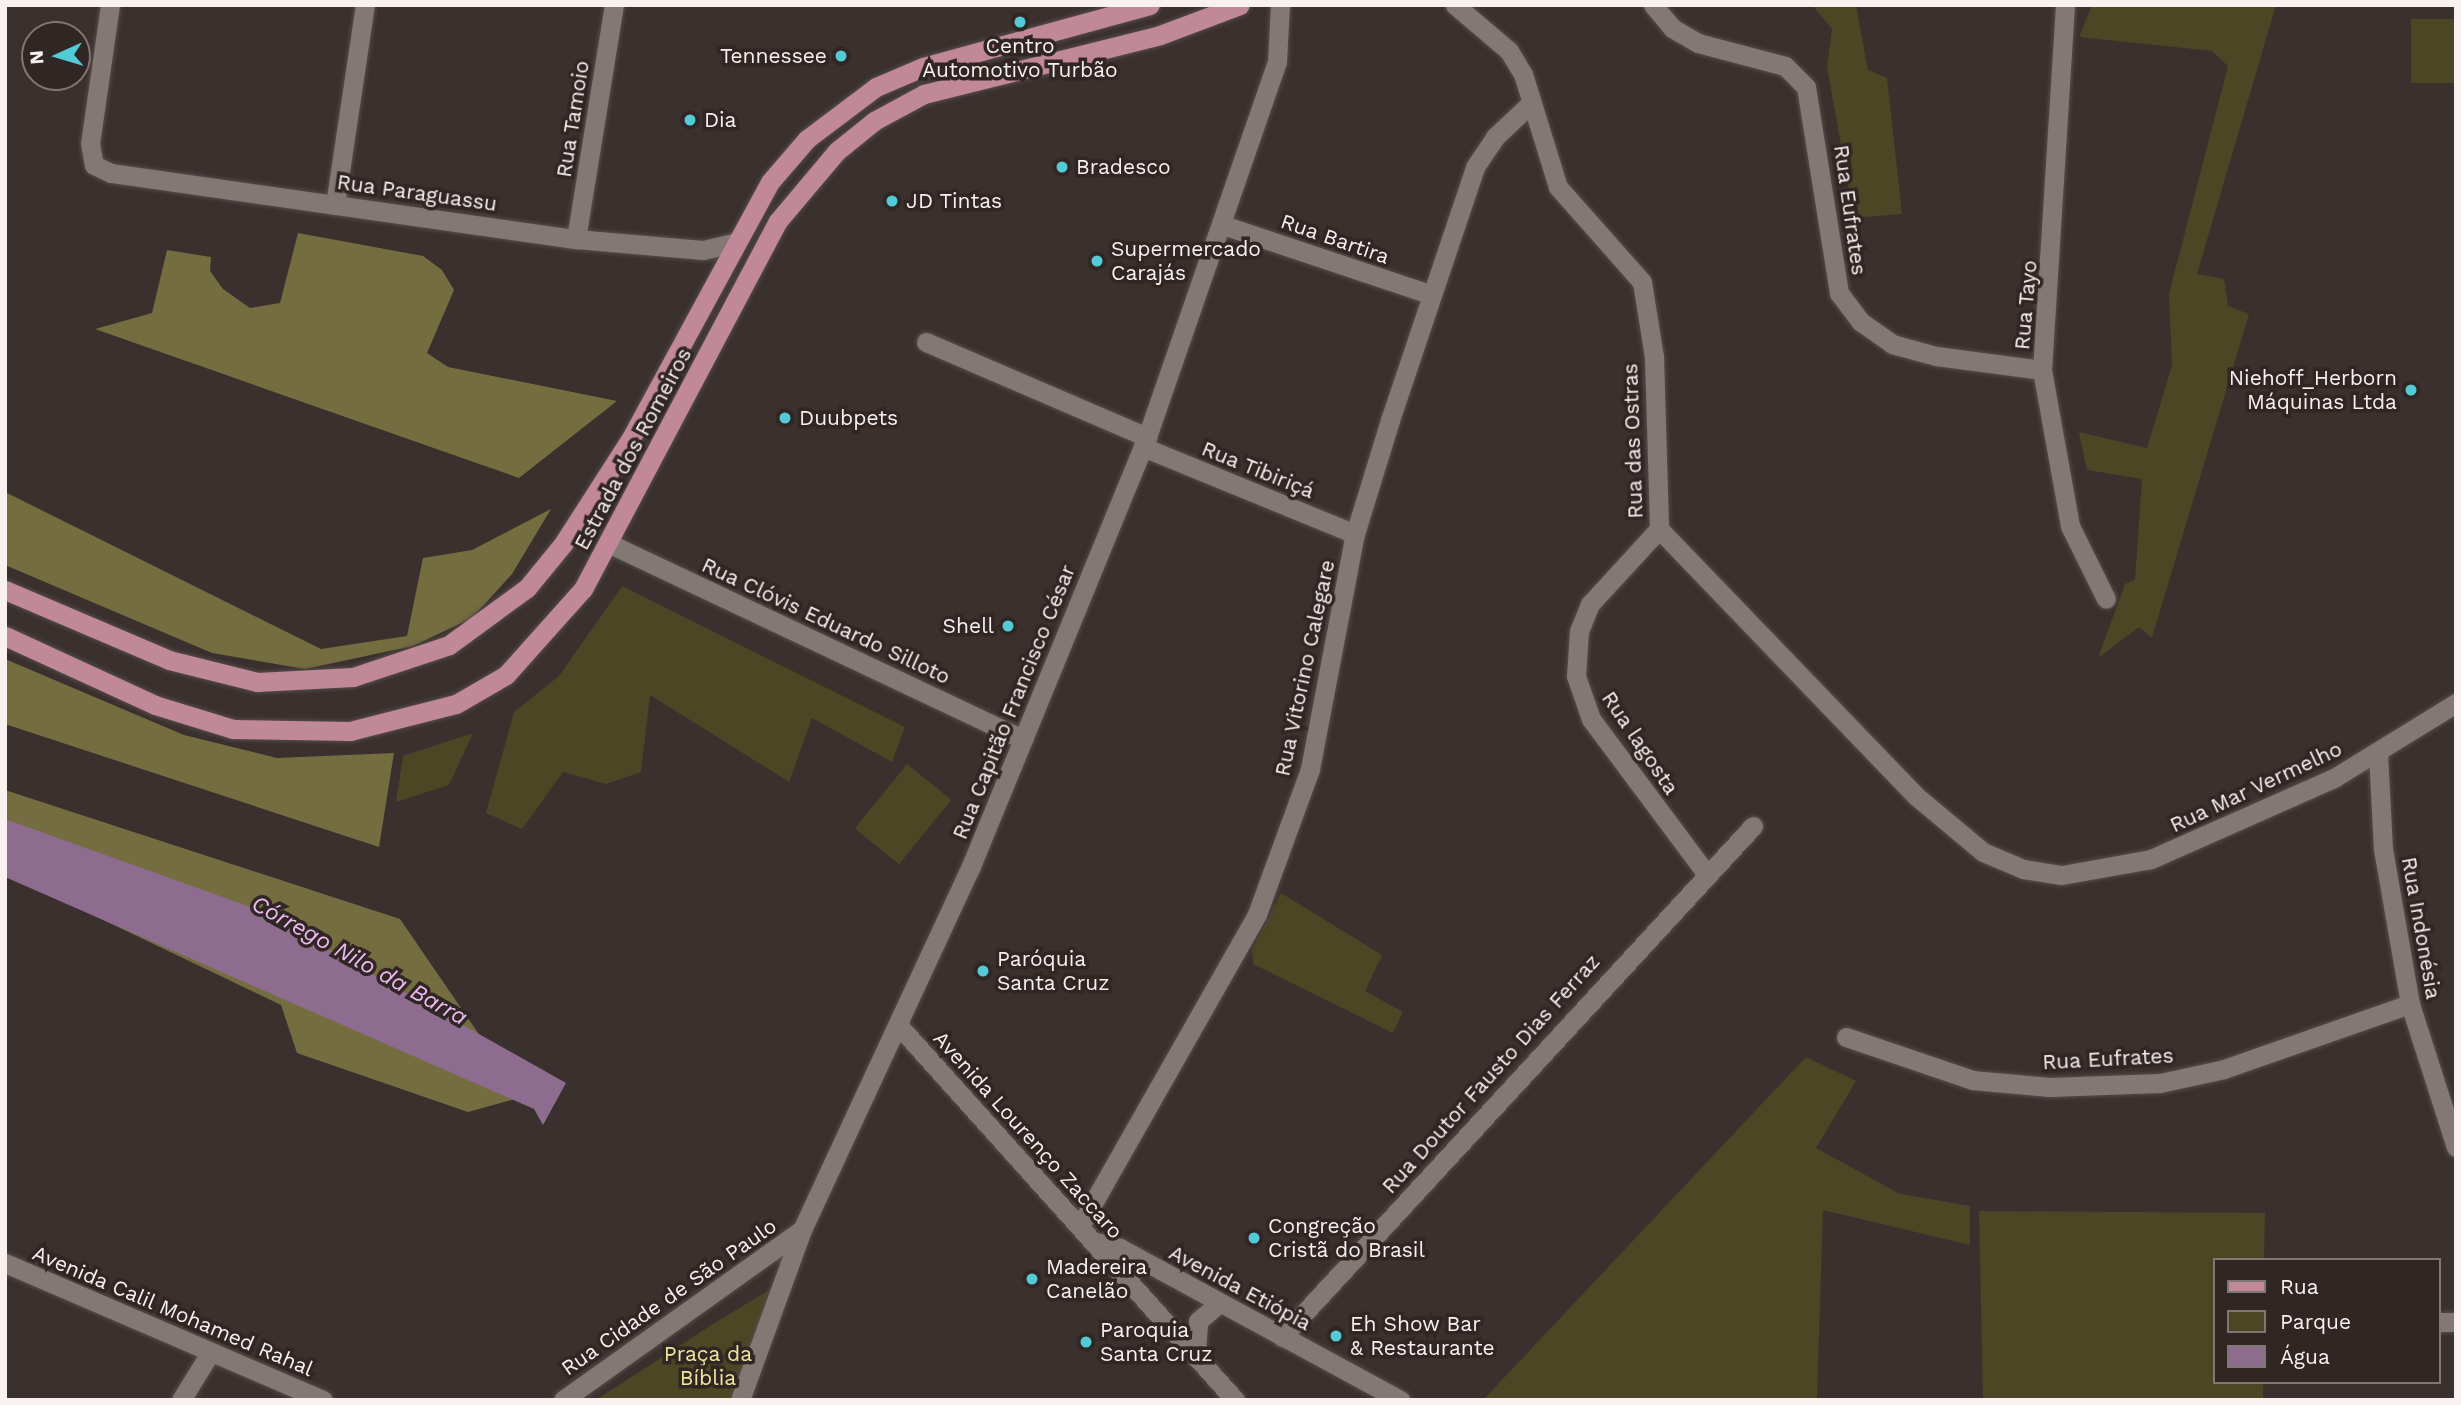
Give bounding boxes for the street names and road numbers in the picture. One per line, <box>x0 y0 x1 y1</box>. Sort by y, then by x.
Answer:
street label: Rua Tamoio <box>551 58 595 180</box>
street label: Rua Eufrates <box>1828 143 1872 277</box>
street label: Rua Paraguassu <box>335 169 499 217</box>
street label: Rua Bartira <box>1277 209 1393 269</box>
street label: Rua Tayo <box>2009 259 2043 351</box>
street label: Estrada dos Romeiros <box>569 344 697 554</box>
street label: Rua das Ostras <box>1618 363 1648 519</box>
street label: Rua Tibiriçá <box>1198 436 1318 504</box>
street label: Rua Clóvis Eduardo Silloto <box>698 552 954 690</box>
street label: Rua Vitorino Calegare <box>1270 557 1340 779</box>
street label: Rua Capitão Francisco César <box>947 561 1081 843</box>
street label: Rua lagosta <box>1596 686 1684 800</box>
street label: Rua Mar Vermelho <box>2165 736 2347 838</box>
street label: Rua Indonésia <box>2396 855 2446 1001</box>
street label: Rua Doutor Fausto Dias Ferraz <box>1377 949 1605 1199</box>
street label: Avenida Lourenço Zaccaro <box>928 1026 1128 1244</box>
street label: Rua Eufrates <box>2042 1043 2174 1075</box>
street label: Rua Cidade de São Paulo <box>556 1213 782 1381</box>
street label: Avenida Calil Mohamed Rahal <box>28 1240 318 1382</box>
street label: Avenida Etiópia <box>1165 1240 1315 1336</box>

